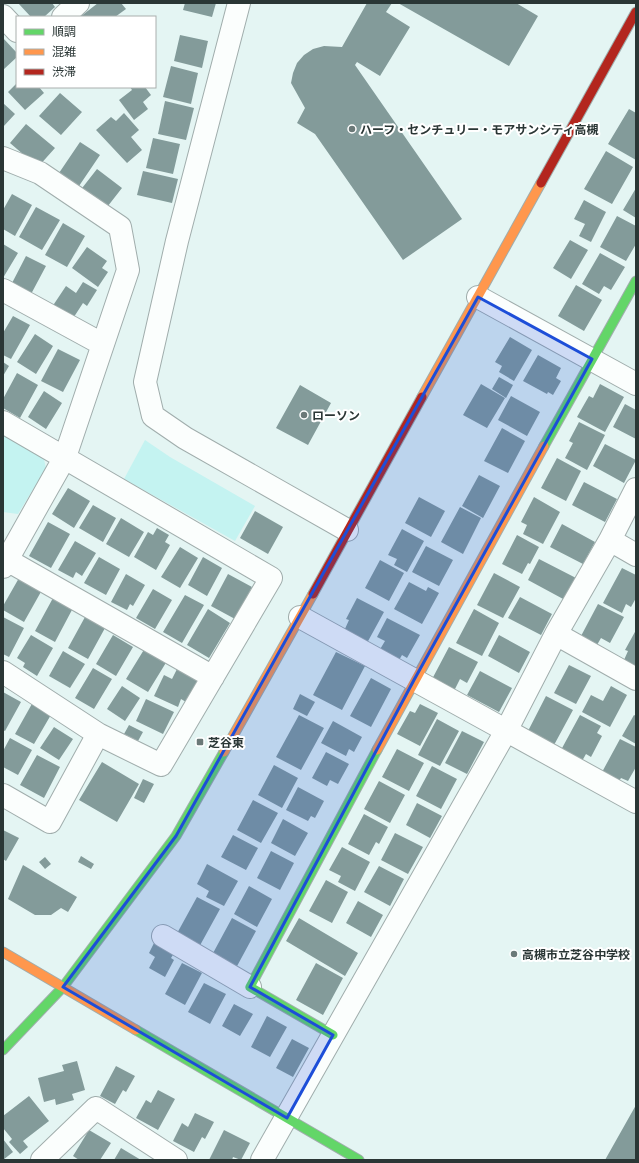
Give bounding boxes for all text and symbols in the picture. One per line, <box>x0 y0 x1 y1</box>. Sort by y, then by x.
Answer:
legend <box>16 16 156 88</box>
text: 順調 <box>52 24 76 39</box>
text: 混雑 <box>52 44 76 59</box>
text: 渋滞 <box>52 64 76 79</box>
place label: ハーフ・センチュリー・モアサンシティ高槻 <box>360 122 599 137</box>
marker: ハーフ・センチュリー・モアサンシティ高槻 <box>347 124 357 134</box>
place label: ローソン <box>312 408 360 423</box>
marker: ローソン <box>299 410 309 420</box>
place label: 芝谷東 <box>208 735 244 750</box>
marker: 芝谷東 <box>195 737 205 747</box>
place label: 高槻市立芝谷中学校 <box>522 947 630 962</box>
marker: 高槻市立芝谷中学校 <box>509 949 519 959</box>

